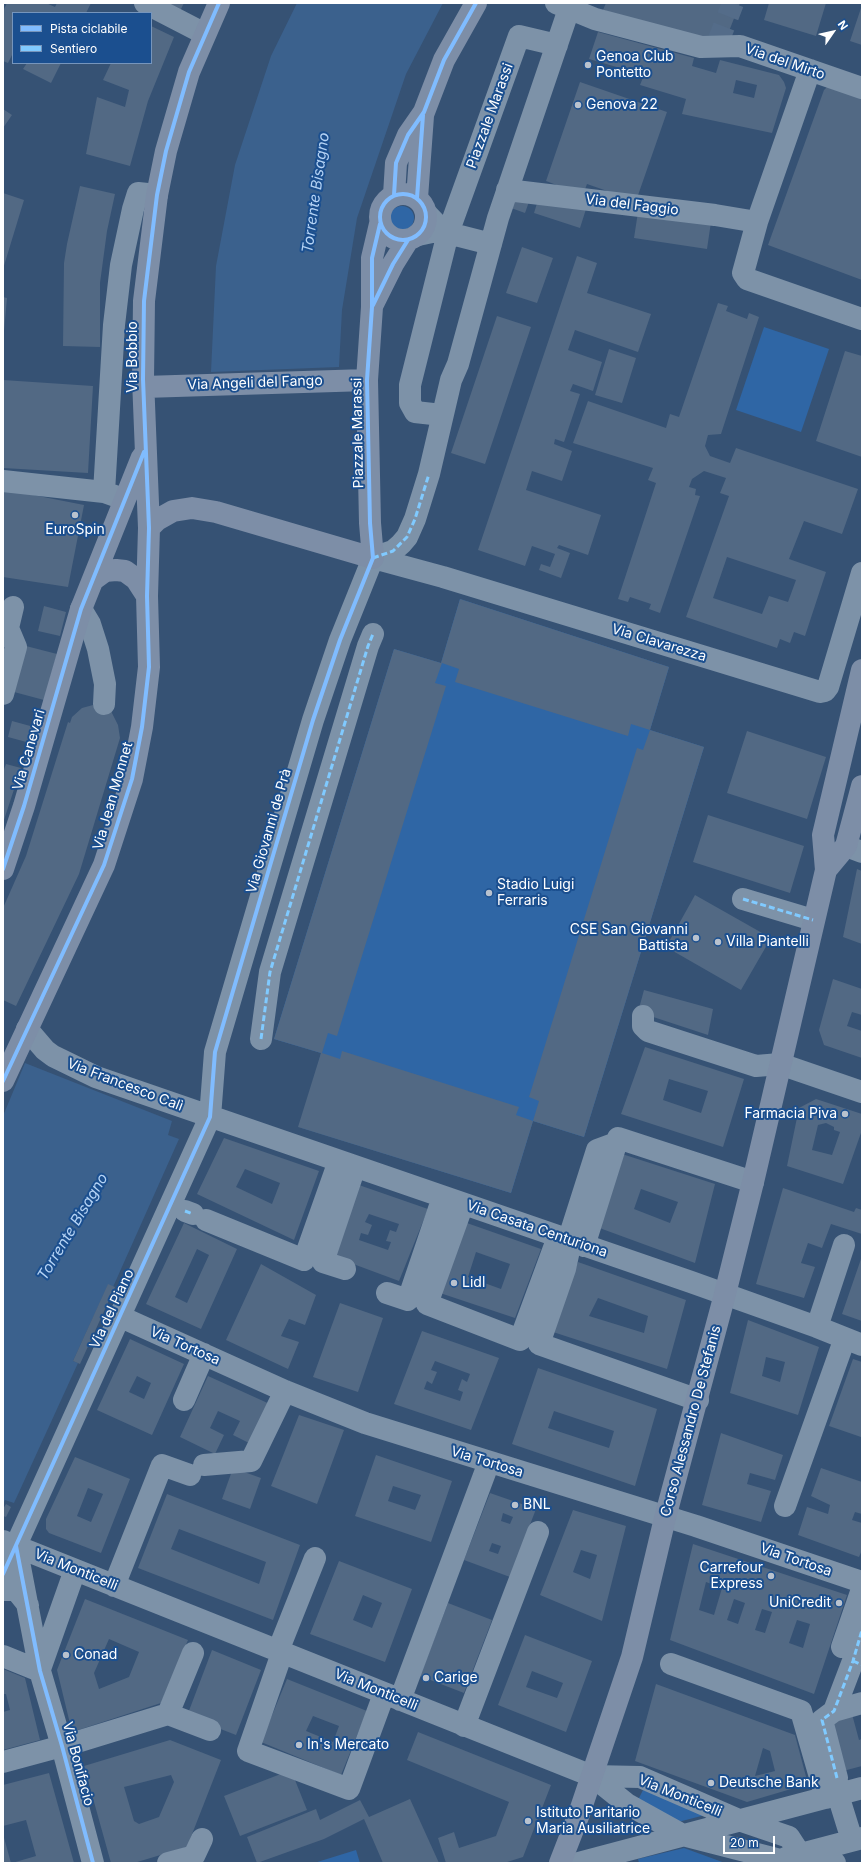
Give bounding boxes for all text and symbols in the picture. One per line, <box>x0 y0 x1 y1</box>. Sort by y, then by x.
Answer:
legend <box>12 12 152 64</box>
north arrow <box>813 12 853 52</box>
text: N <box>835 18 851 33</box>
text: Pista ciclabile <box>50 21 127 36</box>
text: Sentiero <box>50 41 97 56</box>
street label: Via del Mirto <box>743 41 827 83</box>
place label: Genoa Club Pontetto <box>596 49 674 82</box>
marker: Genoa Club Pontetto <box>583 60 593 70</box>
street label: Piazzale Marassi <box>463 61 517 171</box>
place label: Genova 22 <box>586 97 658 113</box>
marker: Genova 22 <box>573 100 583 110</box>
water label: Torrente Bisagno <box>299 132 333 254</box>
street label: Via del Faggio <box>584 191 680 219</box>
street label: Via Bobbio <box>125 321 141 393</box>
street label: Via Angeli del Fango <box>187 372 323 394</box>
street label: Piazzale Marassi <box>349 377 367 489</box>
marker: EuroSpin <box>70 510 80 520</box>
place label: EuroSpin <box>45 522 105 538</box>
street label: Via Clavarezza <box>610 621 708 665</box>
street label: Via Canevari <box>9 707 49 793</box>
street label: Via Jean Monnet <box>90 740 136 852</box>
street label: Via Giovanni de Prà <box>243 767 295 895</box>
place label: Stadio Luigi Ferraris <box>497 877 574 910</box>
marker: Stadio Luigi Ferraris <box>484 888 494 898</box>
place label: CSE San Giovanni Battista <box>570 922 688 954</box>
marker: CSE San Giovanni Battista <box>691 933 701 943</box>
place label: Villa Piantelli <box>726 934 809 950</box>
marker: Villa Piantelli <box>713 937 723 947</box>
street label: Via Francesco Calì <box>65 1055 185 1115</box>
place label: Farmacia Piva <box>744 1106 837 1122</box>
marker: Farmacia Piva <box>840 1109 850 1119</box>
water label: Torrente Bisagno <box>34 1170 112 1284</box>
street label: Via Casata Centuriona <box>465 1197 609 1261</box>
street label: Via del Piano <box>86 1267 138 1351</box>
place label: Lidl <box>462 1275 485 1291</box>
marker: Lidl <box>449 1278 459 1288</box>
street label: Via Tortosa <box>147 1323 223 1369</box>
street label: Corso Alessandro De Stefanis <box>657 1324 725 1518</box>
street label: Via Tortosa <box>449 1443 525 1481</box>
place label: BNL <box>523 1497 551 1513</box>
marker: BNL <box>510 1500 520 1510</box>
street label: Via Tortosa <box>758 1540 834 1580</box>
street label: Via Monticelli <box>32 1546 120 1594</box>
place label: Carrefour Express <box>700 1560 763 1592</box>
marker: Carrefour Express <box>766 1571 776 1581</box>
place label: UniCredit <box>769 1595 831 1611</box>
marker: UniCredit <box>834 1598 844 1608</box>
place label: Conad <box>74 1647 117 1663</box>
marker: Conad <box>61 1650 71 1660</box>
street label: Via Monticelli <box>332 1666 420 1714</box>
place label: Carige <box>434 1670 478 1686</box>
marker: Carige <box>421 1673 431 1683</box>
street label: Via Bonifacio <box>59 1720 97 1808</box>
place label: In's Mercato <box>307 1737 389 1753</box>
marker: In's Mercato <box>294 1740 304 1750</box>
street label: Via Monticelli <box>636 1772 724 1820</box>
place label: Deutsche Bank <box>719 1775 819 1791</box>
marker: Deutsche Bank <box>706 1778 716 1788</box>
place label: Istituto Paritario Maria Ausiliatrice <box>536 1805 650 1838</box>
marker: Istituto Paritario Maria Ausiliatrice <box>523 1816 533 1826</box>
scale bar <box>725 1828 777 1854</box>
text: 20 m <box>730 1835 759 1850</box>

